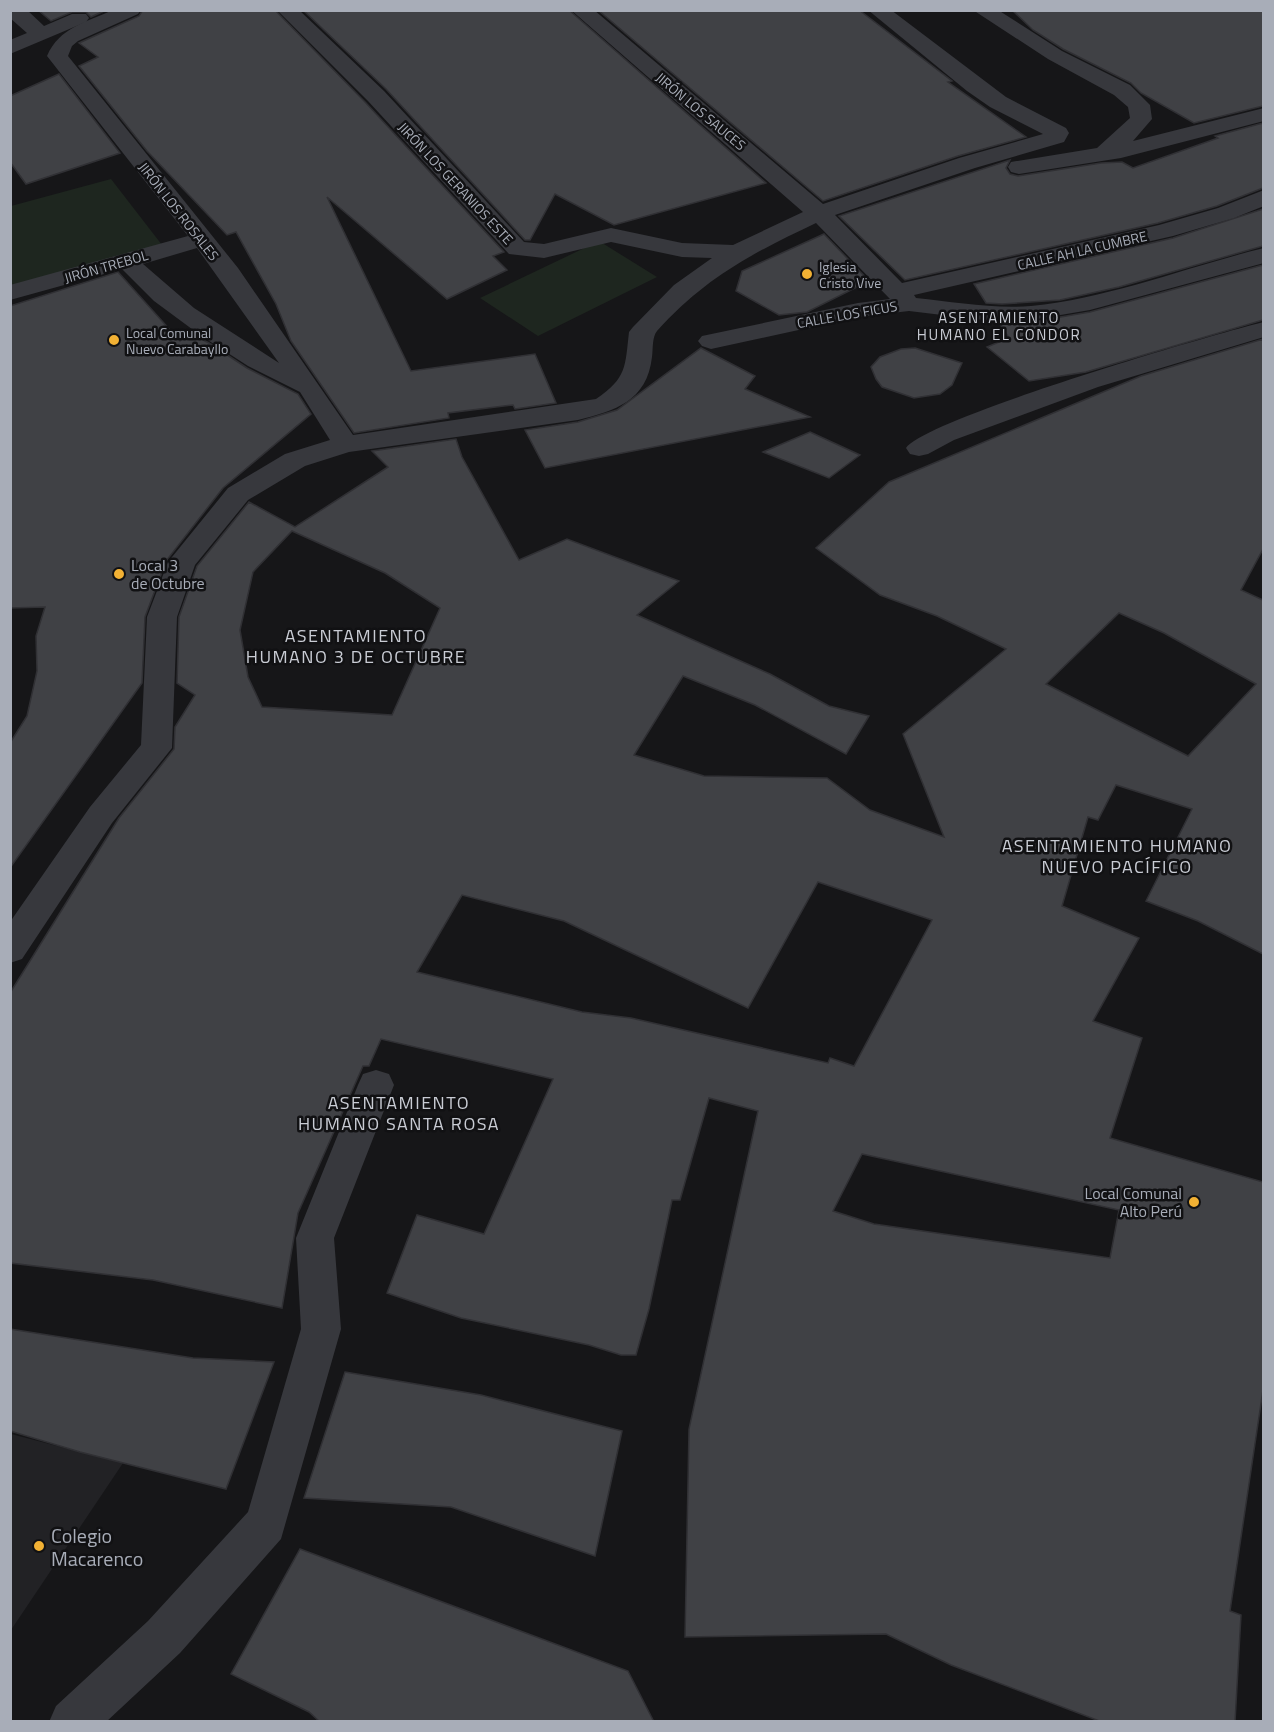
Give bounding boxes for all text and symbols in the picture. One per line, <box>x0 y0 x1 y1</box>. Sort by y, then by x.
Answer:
street label: JIRÓN LOS SAUCES <box>651 67 751 155</box>
street label: JIRÓN LOS GERANIOS ESTE <box>394 117 519 249</box>
street label: JIRÓN LOS ROSALES <box>134 157 224 265</box>
street label: CALLE AH LA CUMBRE <box>1015 225 1149 275</box>
street label: JIRÓN TREBOL <box>62 244 151 288</box>
place label: Iglesia Cristo Vive <box>819 256 881 293</box>
marker: Iglesia Cristo Vive <box>800 267 814 281</box>
street label: CALLE LOS FICUS <box>795 295 899 333</box>
district label: ASENTAMIENTO HUMANO EL CONDOR <box>917 306 1081 346</box>
place label: Local Comunal Nuevo Carabayllo <box>126 322 228 359</box>
marker: Local Comunal Nuevo Carabayllo <box>107 333 121 347</box>
place label: Local 3 de Octubre <box>131 553 205 595</box>
marker: Local 3 de Octubre <box>112 567 126 581</box>
district label: ASENTAMIENTO HUMANO 3 DE OCTUBRE <box>246 622 466 670</box>
district label: ASENTAMIENTO HUMANO NUEVO PACÍFICO <box>1002 832 1232 880</box>
district label: ASENTAMIENTO HUMANO SANTA ROSA <box>298 1089 500 1137</box>
place label: Local Comunal Alto Perú <box>1085 1181 1182 1223</box>
marker: Local Comunal Alto Perú <box>1187 1195 1201 1209</box>
place label: Colegio Macarenco <box>51 1520 143 1574</box>
marker: Colegio Macarenco <box>32 1539 46 1553</box>

